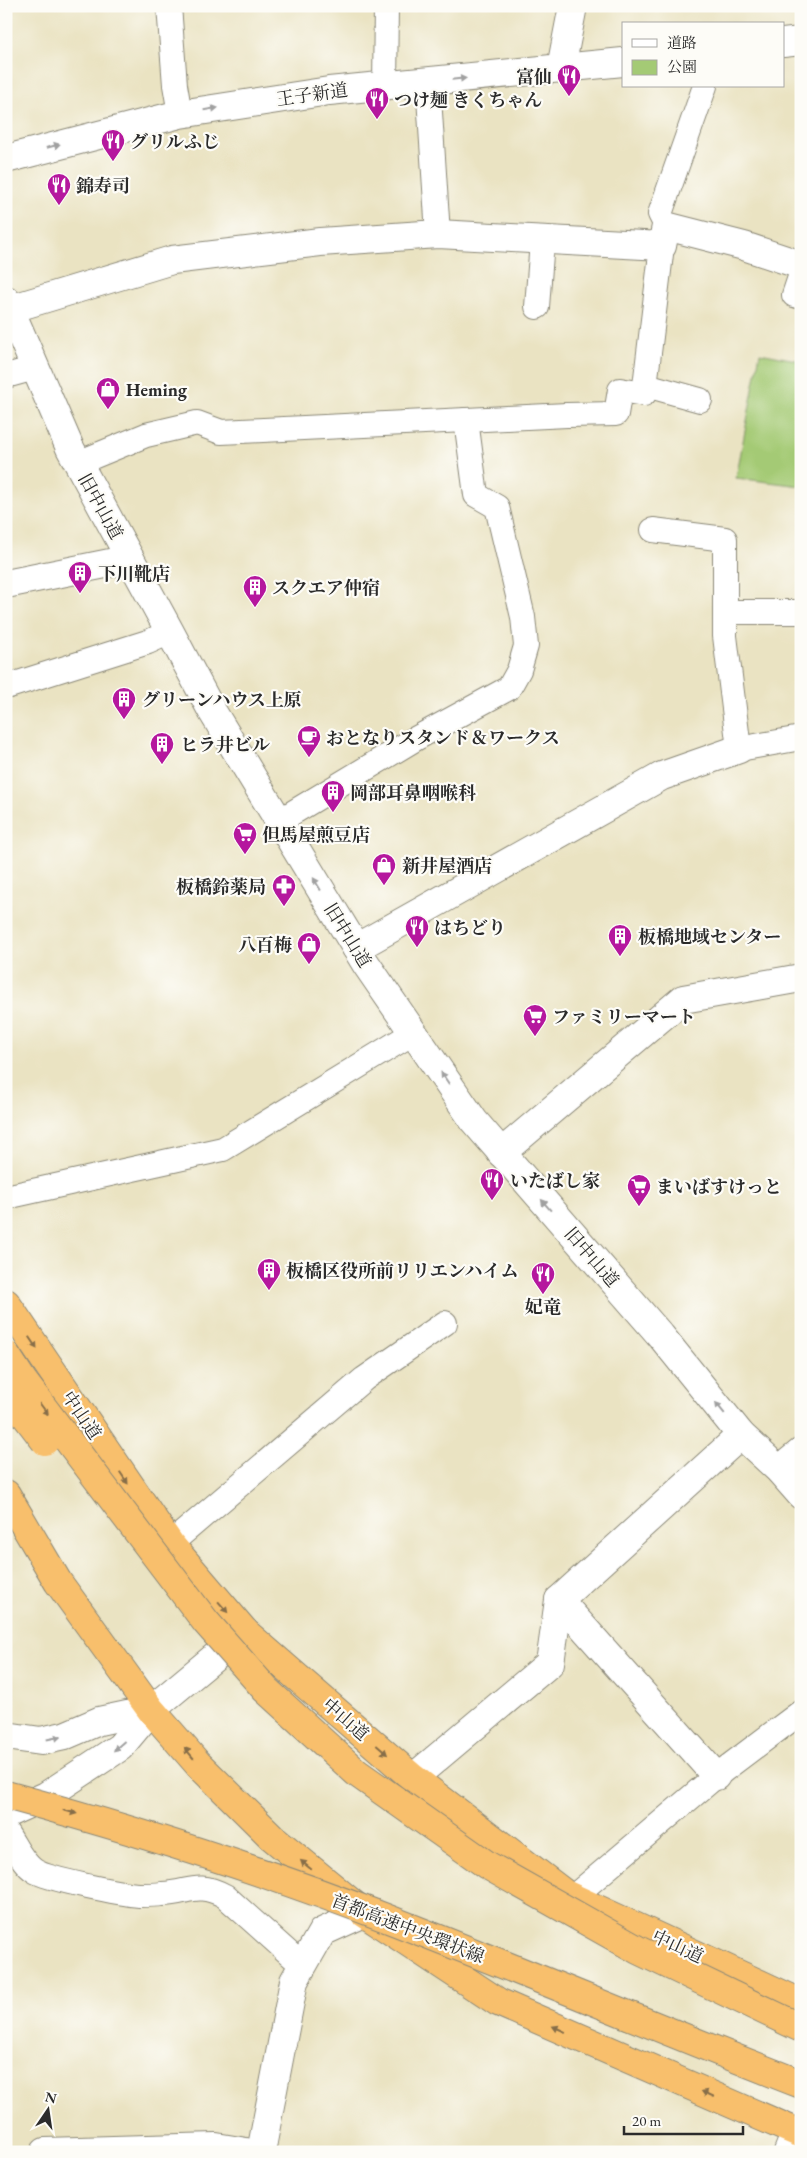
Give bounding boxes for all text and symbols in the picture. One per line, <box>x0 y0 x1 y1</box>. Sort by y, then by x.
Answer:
legend <box>622 22 784 88</box>
text: 道路 <box>667 33 697 52</box>
text: 公園 <box>667 57 697 76</box>
restaurant icon: 富仙 <box>556 63 582 97</box>
place label: 富仙 <box>516 65 552 88</box>
one-way arrow <box>452 75 468 83</box>
street label: 王子新道 <box>275 78 349 110</box>
restaurant icon: つけ麺 きくちゃん <box>364 86 390 120</box>
place label: つけ麺 きくちゃん <box>394 88 542 111</box>
one-way arrow <box>204 105 220 113</box>
restaurant icon: グリルふじ <box>100 128 126 162</box>
place label: グリルふじ <box>130 130 220 153</box>
one-way arrow <box>46 141 61 149</box>
restaurant icon: 錦寿司 <box>46 172 72 206</box>
place label: 錦寿司 <box>76 174 130 197</box>
shop icon: Heming <box>95 376 121 410</box>
place label: Heming <box>126 378 188 401</box>
street label: 旧中山道 <box>73 469 129 543</box>
building icon: 下川靴店 <box>67 560 93 594</box>
place label: 下川靴店 <box>98 562 170 585</box>
building icon: スクエア仲宿 <box>242 574 268 608</box>
place label: スクエア仲宿 <box>272 576 380 599</box>
building icon: グリーンハウス上原 <box>111 686 137 720</box>
place label: グリーンハウス上原 <box>142 688 302 711</box>
cafe icon: おとなりスタンド＆ワークス <box>296 724 322 758</box>
place label: おとなりスタンド＆ワークス <box>326 726 560 749</box>
building icon: ヒラ井ビル <box>149 731 175 765</box>
place label: ヒラ井ビル <box>180 733 270 756</box>
building icon: 岡部耳鼻咽喉科 <box>320 779 346 813</box>
place label: 岡部耳鼻咽喉科 <box>350 781 476 804</box>
supermarket icon: 但馬屋煎豆店 <box>232 821 258 855</box>
place label: 但馬屋煎豆店 <box>262 823 370 846</box>
shop icon: 新井屋酒店 <box>371 852 397 886</box>
place label: 新井屋酒店 <box>402 854 492 877</box>
pharmacy icon: 板橋鈴薬局 <box>271 873 297 907</box>
place label: 板橋鈴薬局 <box>176 875 266 898</box>
one-way arrow <box>312 877 321 890</box>
street label: 旧中山道 <box>319 898 377 972</box>
restaurant icon: はちどり <box>404 914 430 948</box>
place label: はちどり <box>434 916 506 939</box>
building icon: 板橋地域センター <box>607 923 633 957</box>
place label: 板橋地域センター <box>638 925 781 948</box>
shop icon: 八百梅 <box>296 931 322 965</box>
place label: 八百梅 <box>238 933 292 956</box>
supermarket icon: ファミリーマート <box>522 1003 548 1037</box>
place label: ファミリーマート <box>552 1005 696 1028</box>
one-way arrow <box>440 1071 449 1085</box>
restaurant icon: いたばし家 <box>479 1167 505 1201</box>
place label: いたばし家 <box>510 1169 600 1192</box>
supermarket icon: まいばすけっと <box>626 1173 652 1207</box>
place label: まいばすけっと <box>656 1175 782 1198</box>
one-way arrow <box>540 1199 552 1211</box>
street label: 旧中山道 <box>560 1222 624 1292</box>
building icon: 板橋区役所前リリエンハイム <box>256 1257 282 1291</box>
place label: 板橋区役所前リリエンハイム <box>286 1259 518 1282</box>
restaurant icon: 妃竜 <box>530 1261 556 1295</box>
place label: 妃竜 <box>525 1295 561 1318</box>
one-way arrow <box>29 1336 38 1350</box>
street label: 中山道 <box>57 1386 107 1444</box>
one-way arrow <box>39 1402 49 1416</box>
one-way arrow <box>714 1402 725 1415</box>
one-way arrow <box>119 1471 129 1485</box>
one-way arrow <box>217 1600 229 1612</box>
street label: 中山道 <box>318 1693 374 1745</box>
one-way arrow <box>47 1734 62 1742</box>
one-way arrow <box>114 1740 126 1752</box>
one-way arrow <box>376 1745 389 1756</box>
one-way arrow <box>183 1747 194 1760</box>
one-way arrow <box>63 1809 78 1817</box>
one-way arrow <box>300 1860 313 1871</box>
street label: 首都高速中央環状線 <box>328 1888 488 1968</box>
street label: 中山道 <box>649 1924 707 1968</box>
one-way arrow <box>552 2024 566 2032</box>
north arrow <box>22 2086 72 2136</box>
text: N <box>43 2087 59 2108</box>
one-way arrow <box>701 2089 715 2097</box>
scale bar <box>624 2103 743 2135</box>
text: 20 m <box>632 2111 661 2130</box>

